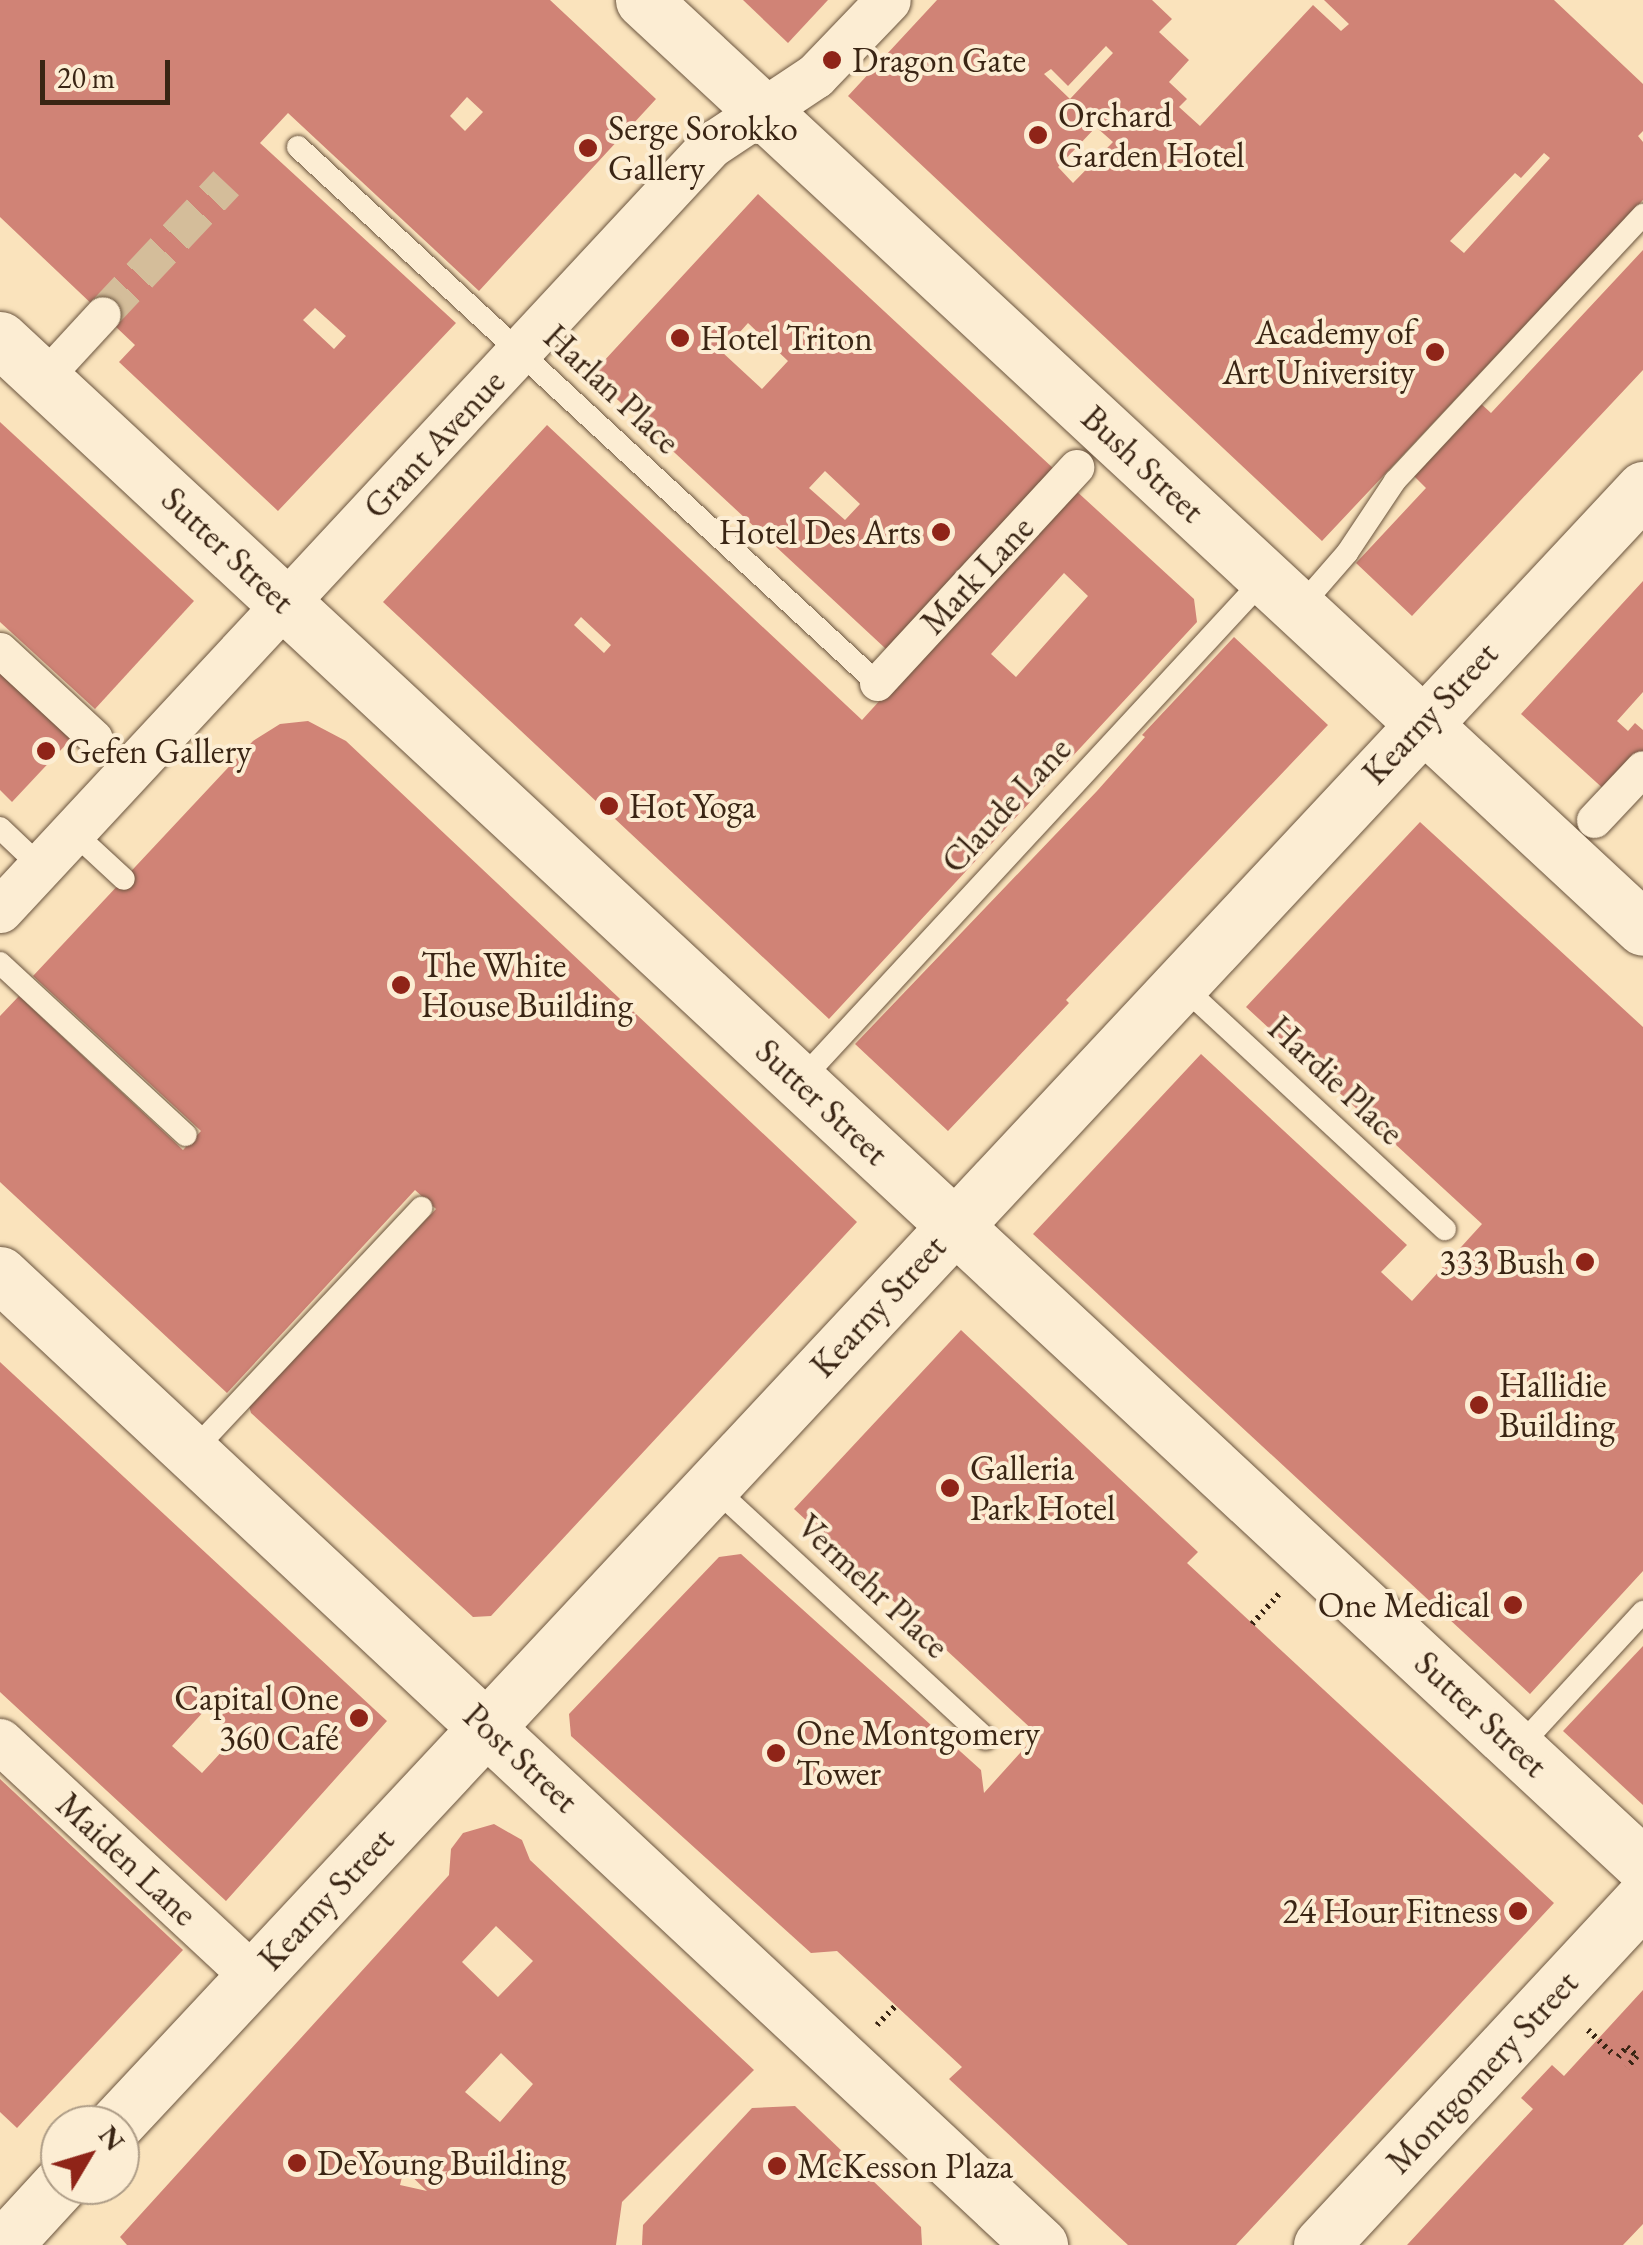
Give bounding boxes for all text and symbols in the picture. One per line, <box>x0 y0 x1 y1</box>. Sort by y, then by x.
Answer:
place label: Dragon Gate <box>852 39 1026 81</box>
scale bar <box>45 40 175 102</box>
marker: Dragon Gate <box>821 49 843 71</box>
text: 20 m <box>57 58 115 97</box>
place label: Orchard Garden Hotel <box>1058 94 1245 176</box>
place label: Serge Sorokko Gallery <box>608 107 798 189</box>
marker: Orchard Garden Hotel <box>1027 124 1049 146</box>
marker: Serge Sorokko Gallery <box>577 137 599 159</box>
place label: Academy of Art University <box>1222 311 1415 393</box>
street label: Harlan Place <box>535 315 689 463</box>
place label: Hotel Triton <box>700 317 873 359</box>
marker: Hotel Triton <box>669 327 691 349</box>
marker: Academy of Art University <box>1424 341 1446 363</box>
street label: Grant Avenue <box>355 361 513 527</box>
street label: Bush Street <box>1073 397 1213 531</box>
street label: Sutter Street <box>153 478 303 622</box>
street label: Mark Lane <box>912 507 1042 643</box>
place label: Hotel Des Arts <box>719 511 921 553</box>
marker: Hotel Des Arts <box>930 521 952 543</box>
street label: Kearny Street <box>1353 633 1507 793</box>
street label: Claude Lane <box>932 728 1080 882</box>
place label: Gefen Gallery <box>66 730 251 772</box>
marker: Gefen Gallery <box>35 740 57 762</box>
place label: Hot Yoga <box>629 785 756 827</box>
marker: Hot Yoga <box>598 795 620 817</box>
place label: The White House Building <box>421 944 633 1026</box>
marker: The White House Building <box>390 974 412 996</box>
street label: Hardie Place <box>1260 1007 1412 1153</box>
street label: Sutter Street <box>747 1030 897 1174</box>
street label: Kearny Street <box>801 1226 955 1386</box>
place label: 333 Bush <box>1439 1241 1565 1283</box>
marker: 333 Bush <box>1574 1251 1596 1273</box>
place label: Hallidie Building <box>1499 1364 1615 1446</box>
marker: Hallidie Building <box>1468 1394 1490 1416</box>
place label: Galleria Park Hotel <box>970 1447 1115 1529</box>
marker: Galleria Park Hotel <box>939 1477 961 1499</box>
street label: Vermehr Place <box>789 1505 957 1667</box>
place label: One Medical <box>1318 1584 1490 1626</box>
marker: One Medical <box>1500 1592 1526 1618</box>
street label: Sutter Street <box>1406 1642 1556 1786</box>
place label: Capital One 360 Café <box>174 1677 339 1759</box>
street label: Post Street <box>455 1695 587 1821</box>
marker: Capital One 360 Café <box>348 1707 370 1729</box>
place label: One Montgomery Tower <box>796 1712 1040 1794</box>
marker: One Montgomery Tower <box>765 1742 787 1764</box>
street label: Maiden Lane <box>48 1783 206 1935</box>
street label: Kearny Street <box>249 1819 403 1979</box>
place label: 24 Hour Fitness <box>1282 1890 1498 1932</box>
marker: 24 Hour Fitness <box>1507 1900 1529 1922</box>
street label: Montgomery Street <box>1377 1962 1587 2182</box>
north arrow <box>40 2105 140 2205</box>
text: N <box>91 2118 133 2158</box>
place label: DeYoung Building <box>317 2142 566 2184</box>
place label: McKesson Plaza <box>797 2145 1013 2187</box>
marker: DeYoung Building <box>286 2152 308 2174</box>
marker: McKesson Plaza <box>766 2155 788 2177</box>

